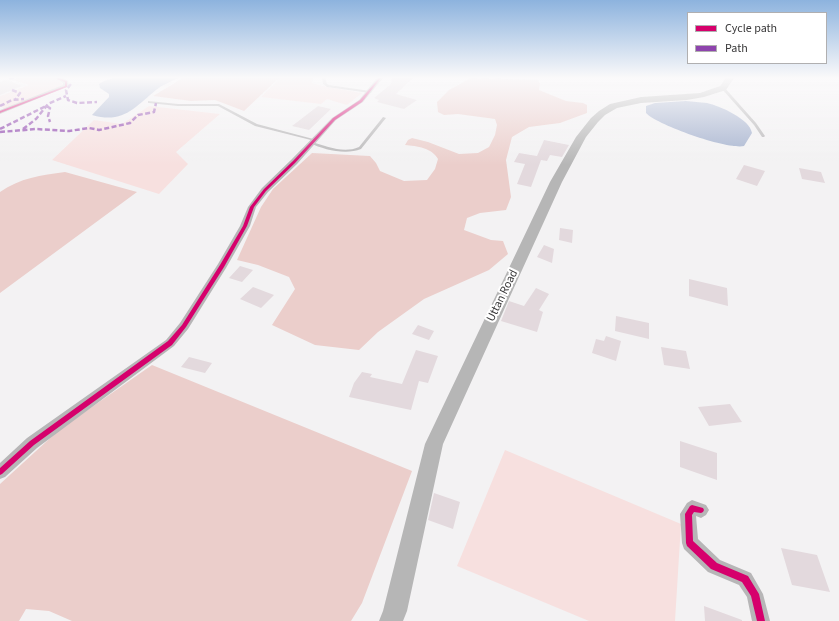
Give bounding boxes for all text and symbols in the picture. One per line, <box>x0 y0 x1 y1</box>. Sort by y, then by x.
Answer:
legend <box>687 12 827 64</box>
text: Cycle path <box>725 20 777 37</box>
text: Path <box>725 40 748 57</box>
street label: Uttan Road <box>484 268 522 324</box>

